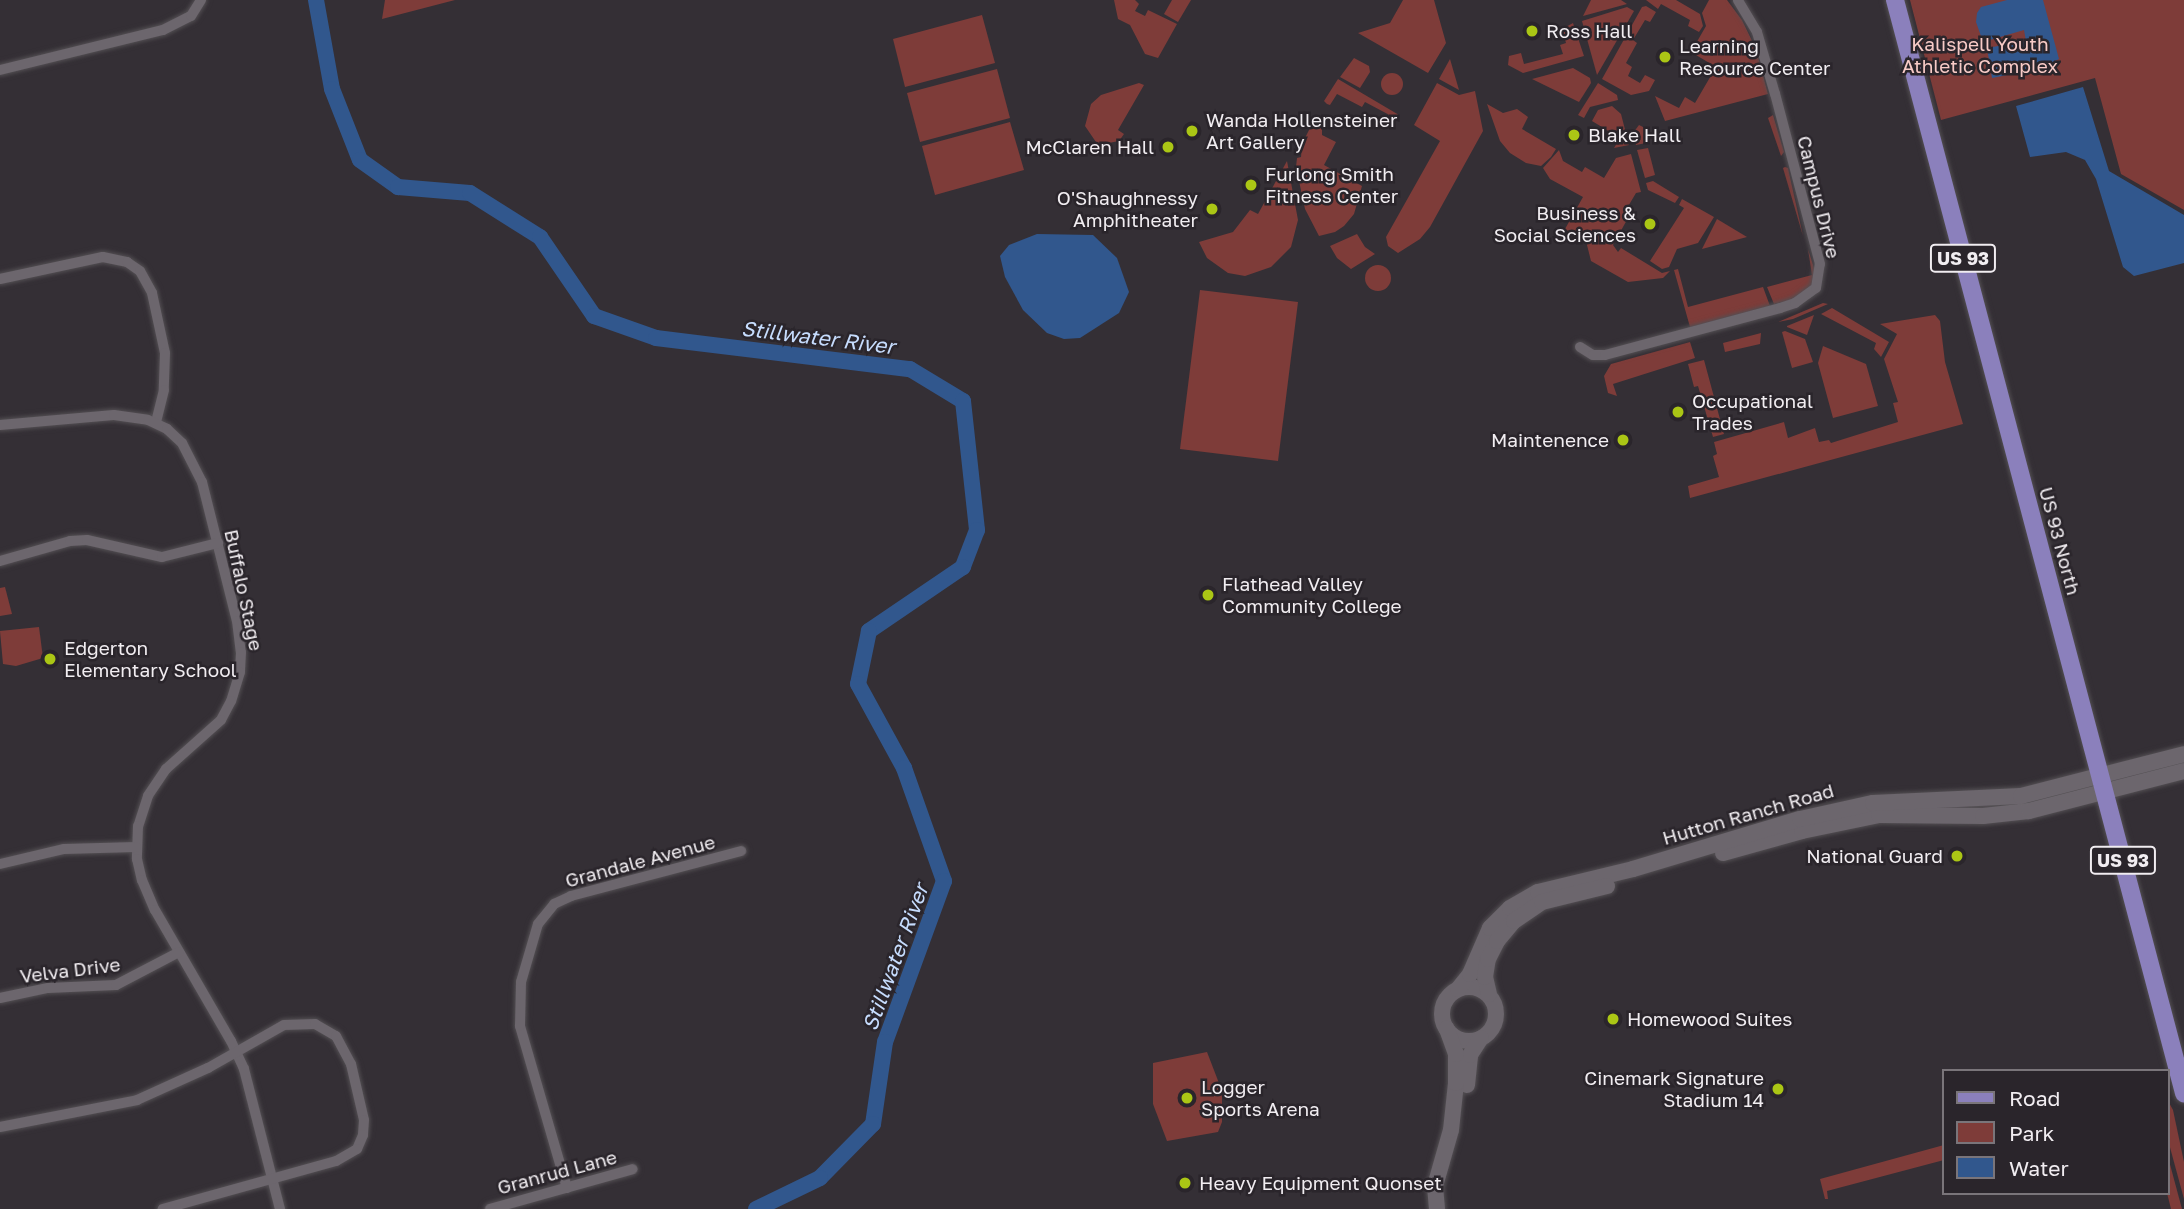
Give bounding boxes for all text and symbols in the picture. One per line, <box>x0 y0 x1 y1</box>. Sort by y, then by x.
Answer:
place label: Ross Hall <box>1546 20 1632 42</box>
marker: Ross Hall <box>1524 23 1540 39</box>
park label: Kalispell Youth Athletic Complex <box>1902 33 2058 77</box>
place label: Learning Resource Center <box>1679 35 1831 79</box>
marker: Learning Resource Center <box>1657 49 1673 65</box>
place label: Wanda Hollensteiner Art Gallery <box>1206 109 1397 153</box>
marker: Wanda Hollensteiner Art Gallery <box>1184 123 1200 139</box>
place label: Blake Hall <box>1588 124 1681 146</box>
marker: Blake Hall <box>1566 127 1582 143</box>
street label: Campus Drive <box>1793 133 1845 261</box>
place label: McClaren Hall <box>1026 136 1154 158</box>
marker: McClaren Hall <box>1160 139 1176 155</box>
place label: Furlong Smith Fitness Center <box>1265 163 1398 207</box>
marker: Furlong Smith Fitness Center <box>1243 177 1259 193</box>
place label: O'Shaughnessy Amphitheater <box>1057 187 1198 231</box>
marker: O'Shaughnessy Amphitheater <box>1204 201 1220 217</box>
place label: Business & Social Sciences <box>1494 202 1636 246</box>
marker: Business & Social Sciences <box>1642 216 1658 232</box>
road number: US 93 <box>1930 244 1996 272</box>
water label: Stillwater River <box>740 315 896 359</box>
place label: Occupational Trades <box>1692 390 1813 434</box>
marker: Occupational Trades <box>1670 404 1686 420</box>
place label: Maintenence <box>1491 429 1609 451</box>
marker: Maintenence <box>1615 432 1631 448</box>
street label: US 93 North <box>2035 484 2085 598</box>
street label: Buffalo Stage <box>220 527 268 653</box>
place label: Flathead Valley Community College <box>1222 573 1402 617</box>
marker: Flathead Valley Community College <box>1200 587 1216 603</box>
place label: Edgerton Elementary School <box>64 637 237 681</box>
marker: Edgerton Elementary School <box>42 651 58 667</box>
street label: Hutton Ranch Road <box>1660 779 1836 849</box>
street label: Grandale Avenue <box>563 830 717 892</box>
place label: National Guard <box>1806 845 1943 867</box>
road number: US 93 <box>2090 846 2156 874</box>
marker: National Guard <box>1949 848 1965 864</box>
water label: Stillwater River <box>857 880 933 1034</box>
street label: Velva Drive <box>19 953 121 987</box>
place label: Homewood Suites <box>1627 1008 1792 1030</box>
marker: Homewood Suites <box>1605 1011 1621 1027</box>
place label: Cinemark Signature Stadium 14 <box>1584 1067 1764 1111</box>
legend <box>1942 1069 2170 1195</box>
place label: Logger Sports Arena <box>1201 1076 1320 1120</box>
marker: Cinemark Signature Stadium 14 <box>1770 1081 1786 1097</box>
text: Road <box>2009 1085 2060 1111</box>
marker: Logger Sports Arena <box>1179 1090 1195 1106</box>
text: Park <box>2009 1120 2054 1146</box>
street label: Granrud Lane <box>495 1145 619 1199</box>
text: Water <box>2009 1155 2069 1181</box>
place label: Heavy Equipment Quonset <box>1199 1172 1442 1194</box>
marker: Heavy Equipment Quonset <box>1177 1175 1193 1191</box>

